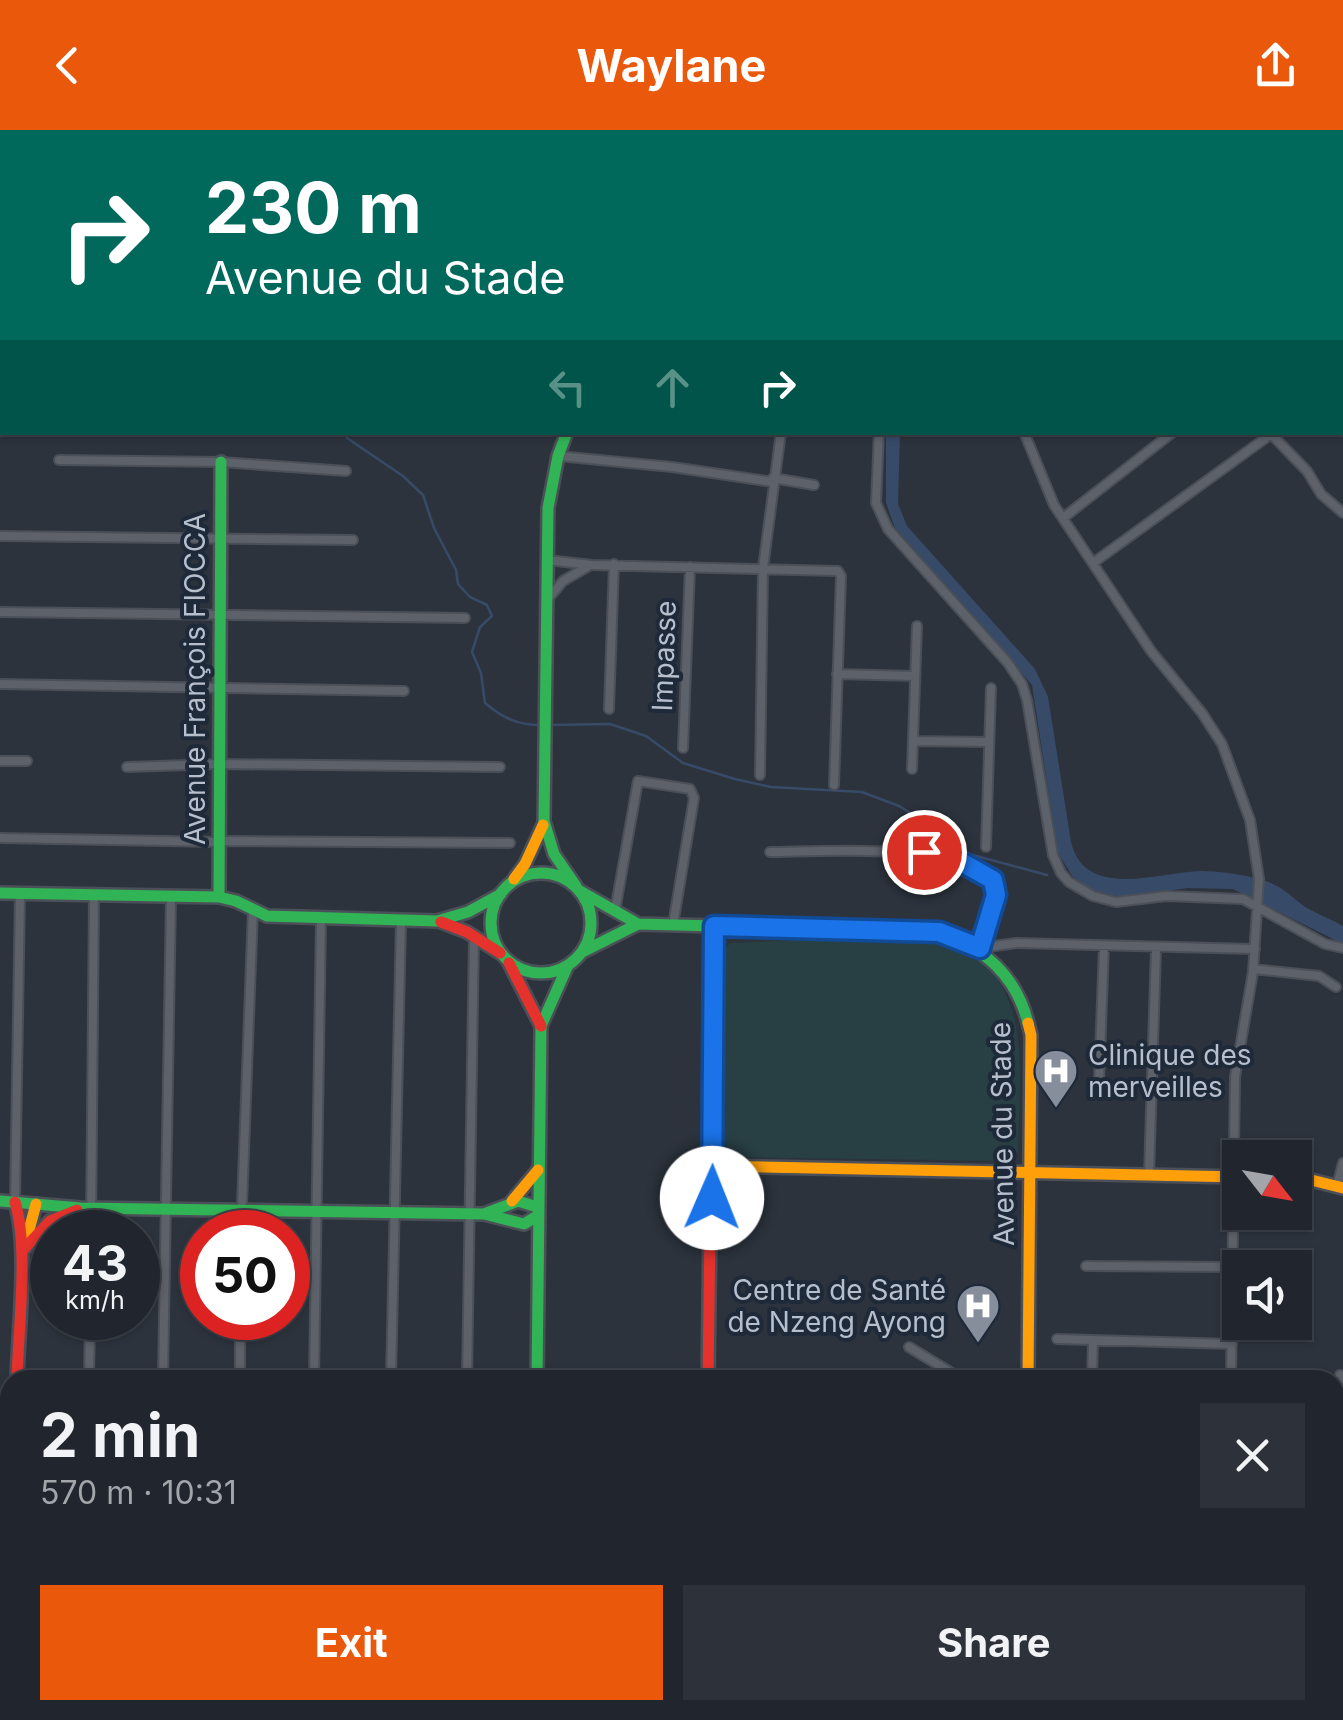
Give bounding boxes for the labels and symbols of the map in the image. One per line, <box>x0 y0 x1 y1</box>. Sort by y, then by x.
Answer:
street label: Avenue François FIOCCA <box>178 513 212 845</box>
street label: Impasse <box>645 600 683 712</box>
pin <box>882 810 967 895</box>
street label: Avenue du Stade <box>983 1022 1021 1246</box>
place label: Clinique des merveilles <box>1088 1038 1252 1104</box>
hospital icon: Clinique des merveilles <box>1033 1048 1079 1109</box>
north arrow <box>1222 1140 1312 1230</box>
position arrow <box>660 1146 764 1250</box>
speed limit sign: 50 <box>180 1210 310 1340</box>
place label: Centre de Santé de Nzeng Ayong <box>727 1273 946 1339</box>
hospital icon: Centre de Santé de Nzeng Ayong <box>955 1283 1001 1344</box>

